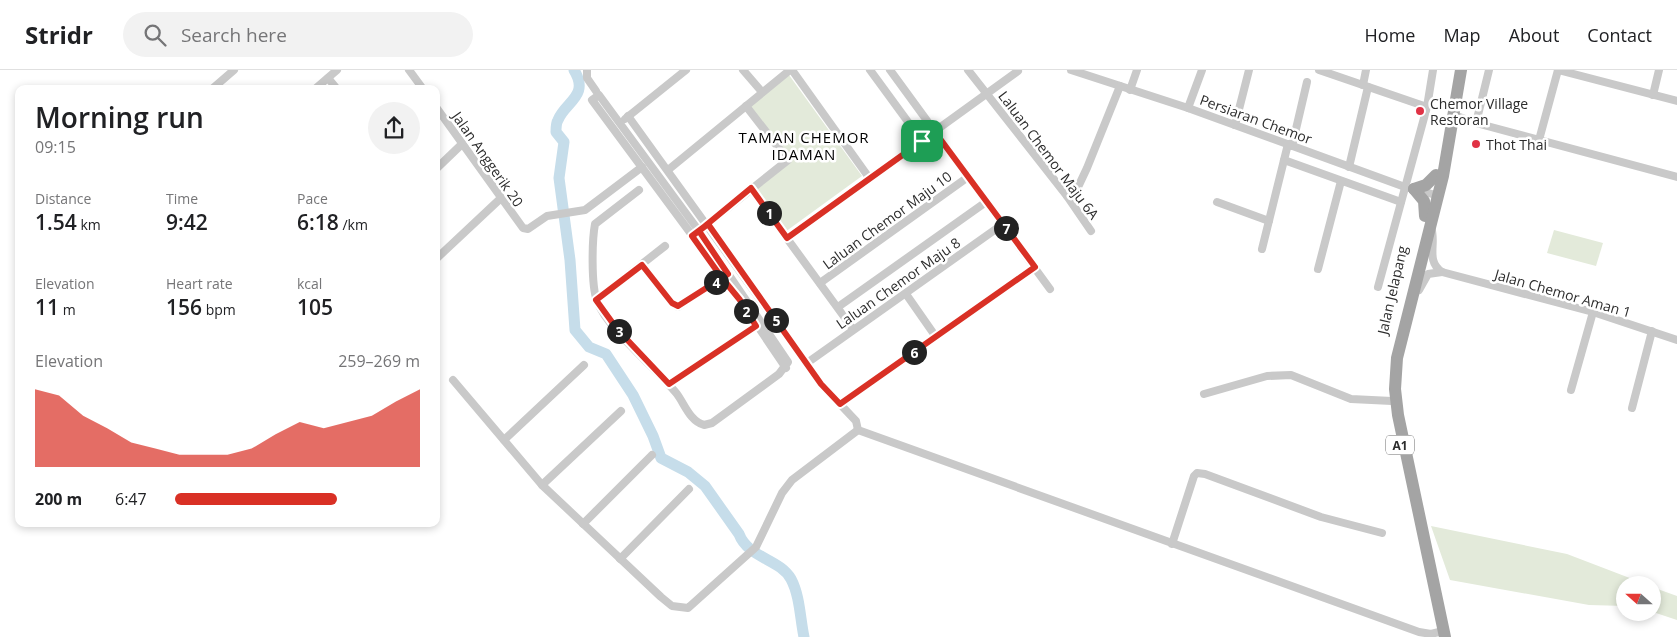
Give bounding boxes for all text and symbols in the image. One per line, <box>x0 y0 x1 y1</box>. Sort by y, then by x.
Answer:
search box <box>123 12 473 57</box>
text: Stridr <box>25 18 93 51</box>
icon: search <box>141 21 169 49</box>
text: Search here <box>181 22 287 48</box>
text: Home <box>1365 23 1415 47</box>
text: Map <box>1443 23 1481 47</box>
text: About <box>1509 23 1559 47</box>
text: Contact <box>1587 23 1652 47</box>
street label: Laluan Chemor Maju 6A <box>994 87 1104 223</box>
street label: Persiaran Chemor <box>1197 90 1315 148</box>
place label: Chemor Village Restoran <box>1430 94 1528 129</box>
text: Morning run <box>35 98 204 136</box>
button: share <box>368 102 420 154</box>
marker: Chemor Village Restoran <box>1414 105 1426 117</box>
street label: Jalan Anggerik 20 <box>447 106 528 210</box>
pin <box>901 120 943 162</box>
district label: TAMAN CHEMOR IDAMAN <box>738 127 870 164</box>
icon: arrive <box>908 127 936 155</box>
place label: Thot Thai <box>1486 135 1547 154</box>
text: 09:15 <box>35 136 76 158</box>
marker: Thot Thai <box>1470 138 1482 150</box>
street label: Laluan Chemor Maju 10 <box>819 167 955 273</box>
text: Distance <box>35 189 91 208</box>
text: Time <box>166 189 198 208</box>
text: Pace <box>297 189 328 208</box>
pin: 1 <box>756 200 782 226</box>
text: 1 <box>765 204 774 223</box>
text: 1.54 <box>35 208 77 236</box>
text: 9:42 <box>166 208 208 236</box>
text: 6:18 <box>297 208 339 236</box>
text: km <box>77 215 101 234</box>
text: /km <box>339 215 368 234</box>
pin: 7 <box>994 216 1018 240</box>
text: 7 <box>1002 219 1011 238</box>
street label: Laluan Chemor Maju 8 <box>832 233 964 333</box>
street label: Jalan Jelapang <box>1372 243 1412 338</box>
street label: Jalan Chemor Aman 1 <box>1491 264 1633 322</box>
pin: 4 <box>704 270 728 294</box>
text: 4 <box>712 273 721 292</box>
text: Elevation <box>35 274 94 293</box>
text: Heart rate <box>166 274 233 293</box>
text: kcal <box>297 274 322 293</box>
text: 11 <box>35 293 59 321</box>
text: 156 <box>166 293 202 321</box>
text: 105 <box>297 293 333 321</box>
pin: 2 <box>734 298 758 324</box>
text: m <box>59 300 76 319</box>
text: bpm <box>202 300 236 319</box>
text: 2 <box>742 302 751 321</box>
pin: 5 <box>764 308 788 332</box>
text: 5 <box>772 311 781 330</box>
pin: 3 <box>606 318 632 344</box>
text: 3 <box>615 322 624 341</box>
pin: 6 <box>902 340 926 364</box>
text: 6 <box>910 343 919 362</box>
text: Elevation <box>35 350 103 372</box>
text: 259–269 m <box>338 350 420 372</box>
road number: A1 <box>1386 436 1414 454</box>
text: 200 m <box>35 488 82 510</box>
text: 6:47 <box>115 488 147 510</box>
north arrow <box>1616 576 1661 621</box>
map controls <box>1616 576 1661 621</box>

